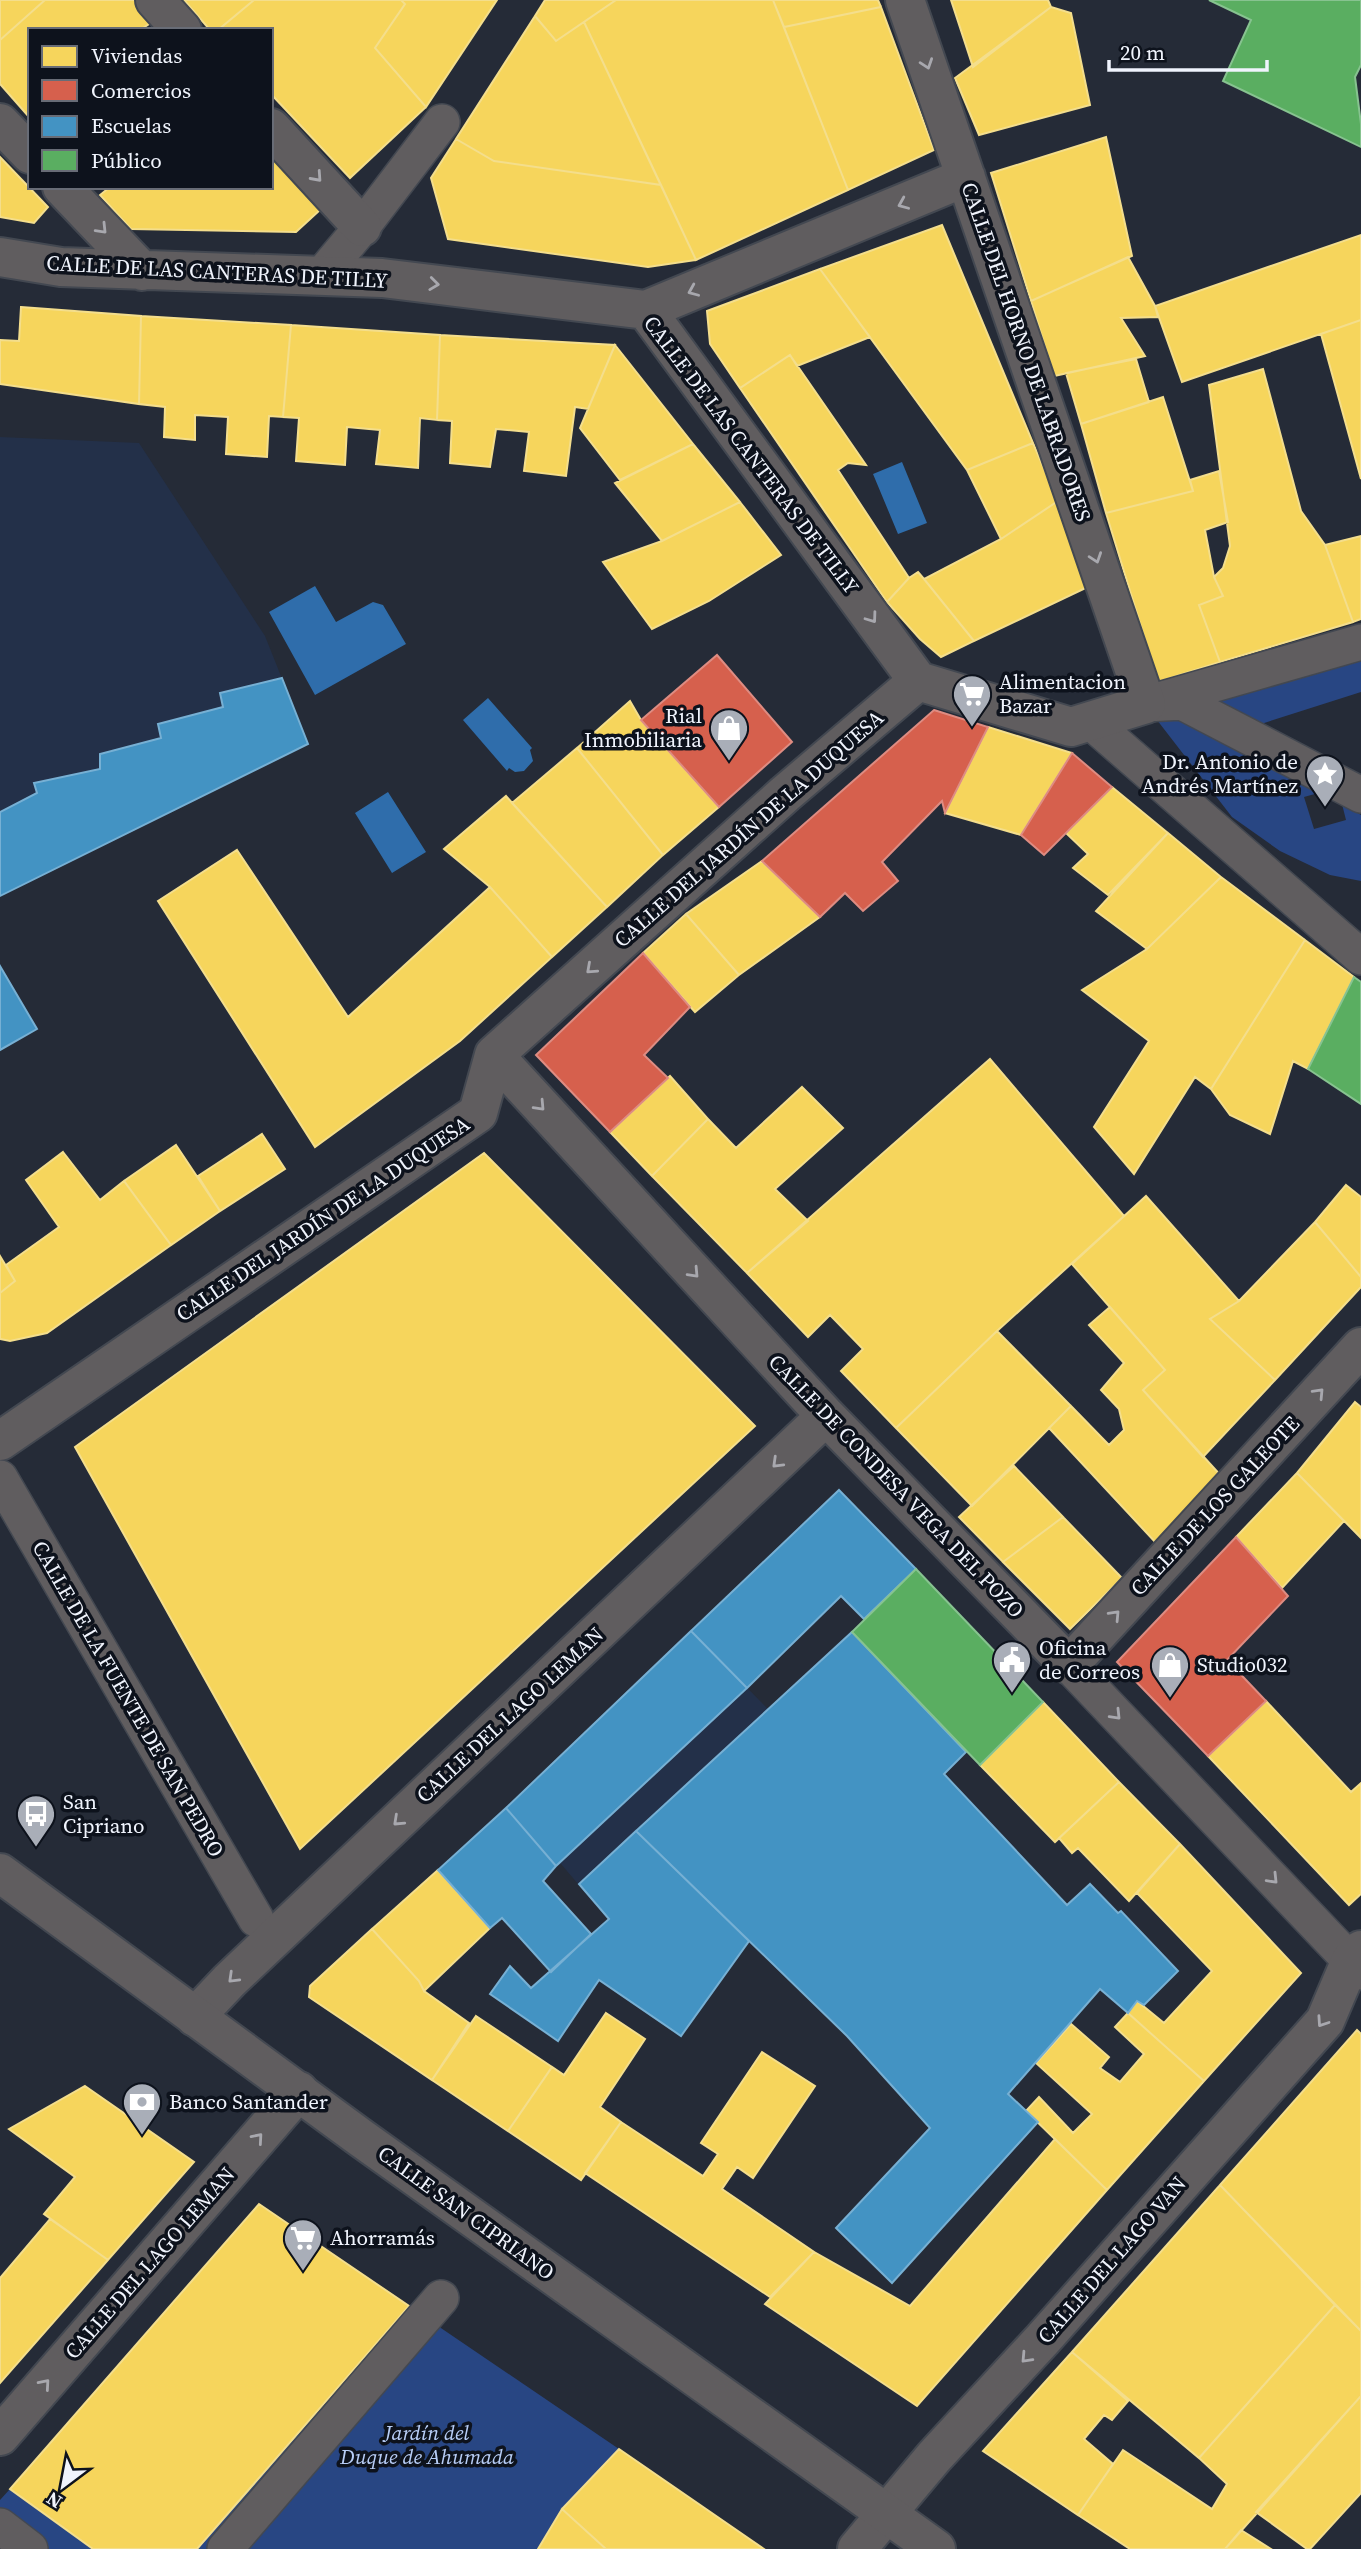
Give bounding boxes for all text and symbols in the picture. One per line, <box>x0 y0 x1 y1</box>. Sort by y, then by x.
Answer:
legend <box>28 28 273 189</box>
scale bar <box>1109 28 1266 72</box>
text: 20 m <box>1120 38 1165 67</box>
text: Viviendas <box>91 41 182 70</box>
one-way arrow <box>919 58 933 70</box>
text: Comercios <box>91 76 191 105</box>
text: Escuelas <box>91 111 171 140</box>
text: Público <box>91 146 162 175</box>
one-way arrow <box>308 169 321 182</box>
street label: CALLE DEL HORNO DE LABRADORES <box>955 178 1098 525</box>
one-way arrow <box>898 195 910 209</box>
one-way arrow <box>94 221 107 234</box>
street label: CALLE DE LAS CANTERAS DE TILLY <box>46 248 389 295</box>
one-way arrow <box>428 277 440 292</box>
one-way arrow <box>687 282 699 296</box>
street label: CALLE DE LAS CANTERAS DE TILLY <box>637 310 866 600</box>
one-way arrow <box>1088 551 1102 563</box>
one-way arrow <box>863 610 876 623</box>
place label: Alimentacion Bazar <box>999 667 1126 720</box>
supermarket icon: Alimentacion Bazar <box>951 673 993 728</box>
place label: Rial Inmobiliaria <box>584 701 702 754</box>
street label: CALLE DEL JARDÍN DE LA DUQUESA <box>608 703 890 954</box>
shop icon: Rial Inmobiliaria <box>708 707 750 762</box>
place label: Dr. Antonio de Andrés Martínez <box>1142 747 1298 800</box>
place icon: Dr. Antonio de Andrés Martínez <box>1304 753 1346 808</box>
one-way arrow <box>586 961 599 973</box>
one-way arrow <box>532 1097 545 1110</box>
street label: CALLE DEL JARDÍN DE LA DUQUESA <box>170 1109 475 1328</box>
one-way arrow <box>686 1265 699 1278</box>
street label: CALLE DE CONDESA VEGA DEL POZO <box>762 1347 1031 1624</box>
one-way arrow <box>1310 1388 1323 1401</box>
street label: CALLE DE LOS GALEOTE <box>1124 1410 1306 1602</box>
one-way arrow <box>772 1455 785 1467</box>
street label: CALLE DE LA FUENTE DE SAN PEDRO <box>26 1535 231 1862</box>
one-way arrow <box>1107 1610 1119 1623</box>
street label: CALLE DEL LAGO LEMAN <box>410 1620 609 1809</box>
place label: Oficina de Correos <box>1039 1633 1140 1686</box>
public building icon: Oficina de Correos <box>991 1639 1033 1694</box>
shop icon: Studio032 <box>1149 1644 1191 1699</box>
place label: Studio032 <box>1197 1650 1288 1679</box>
one-way arrow <box>1107 1707 1120 1720</box>
place label: San Cipriano <box>63 1787 145 1840</box>
bus stop icon: San Cipriano <box>15 1793 57 1848</box>
one-way arrow <box>393 1813 406 1826</box>
one-way arrow <box>1265 1871 1278 1884</box>
one-way arrow <box>228 1969 241 1982</box>
one-way arrow <box>1317 2014 1330 2027</box>
bank icon: Banco Santander <box>121 2081 163 2136</box>
place label: Banco Santander <box>169 2087 328 2116</box>
one-way arrow <box>250 2134 262 2147</box>
street label: CALLE SAN CIPRIANO <box>372 2139 560 2286</box>
street label: CALLE DEL LAGO LEMAN <box>58 2160 241 2365</box>
street label: CALLE DEL LAGO VAN <box>1031 2170 1193 2350</box>
supermarket icon: Ahorramás <box>282 2217 324 2272</box>
place label: Ahorramás <box>330 2223 435 2252</box>
one-way arrow <box>1022 2350 1034 2363</box>
one-way arrow <box>37 2379 49 2392</box>
park label: Jardín del Duque de Ahumada <box>339 2418 514 2471</box>
north arrow <box>28 2451 98 2521</box>
text: N <box>41 2486 67 2515</box>

